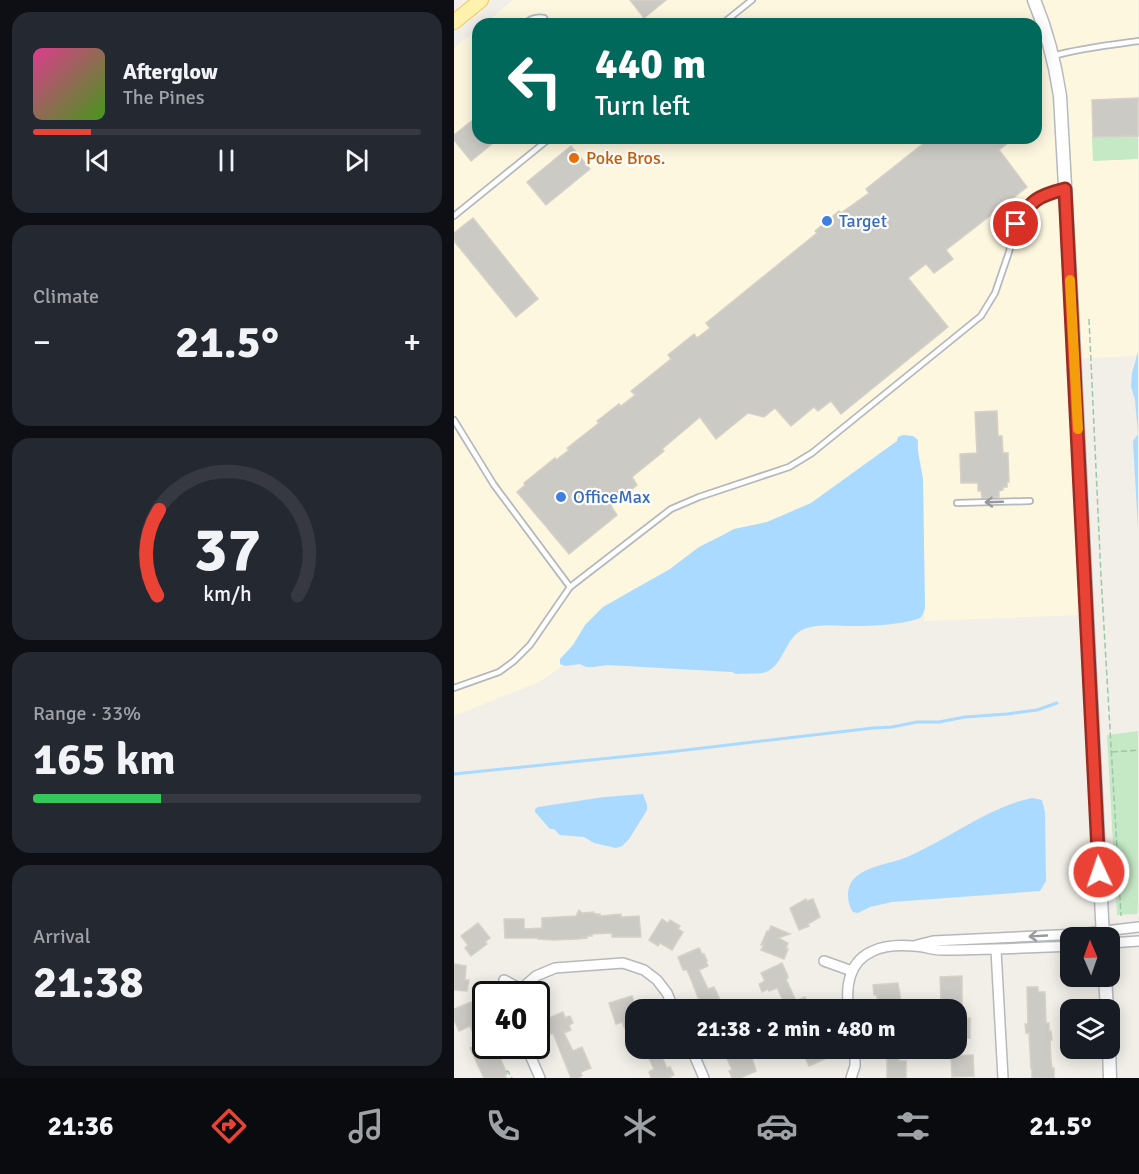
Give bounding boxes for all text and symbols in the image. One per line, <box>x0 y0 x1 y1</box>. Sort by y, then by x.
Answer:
text: 440 m <box>595 39 706 90</box>
icon: left <box>496 42 574 120</box>
text: Afterglow <box>123 58 218 85</box>
text: The Pines <box>123 85 205 110</box>
text: Turn left <box>595 90 690 123</box>
icon: previous <box>81 144 114 177</box>
icon: pause <box>210 144 243 177</box>
icon: next <box>340 144 373 177</box>
place label: Poke Bros. <box>586 147 666 169</box>
marker: Poke Bros. <box>567 151 581 165</box>
pin <box>990 198 1041 249</box>
icon: arrive <box>999 207 1032 240</box>
place label: Target <box>839 210 887 232</box>
marker: Target <box>820 214 834 228</box>
text: Climate <box>33 284 99 309</box>
text: 21.5° <box>175 315 279 370</box>
text: − <box>33 322 51 363</box>
text: + <box>403 322 421 363</box>
place label: OfficeMax <box>573 486 651 508</box>
marker: OfficeMax <box>554 490 568 504</box>
one-way arrow <box>984 496 1004 508</box>
text: 37 <box>193 511 261 588</box>
text: km/h <box>203 581 251 607</box>
text: Range · 33% <box>33 701 141 726</box>
text: 165 km <box>33 732 176 787</box>
position arrow <box>1067 840 1131 904</box>
text: Arrival <box>33 924 91 949</box>
north arrow <box>1060 927 1120 987</box>
map controls <box>1060 927 1120 1059</box>
one-way arrow <box>1029 930 1049 941</box>
text: 21:38 <box>33 955 143 1010</box>
speed limit sign: 40 <box>472 981 550 1059</box>
button: layers <box>1060 999 1120 1059</box>
text: 21:38 · 2 min · 480 m <box>696 1015 896 1042</box>
icon: directions <box>208 1105 250 1147</box>
icon: music <box>345 1105 387 1147</box>
icon: phone <box>482 1105 524 1147</box>
icon: climate <box>619 1105 661 1147</box>
icon: car <box>756 1105 798 1147</box>
icon: filters <box>892 1105 934 1147</box>
text: 21:36 <box>47 1110 114 1143</box>
text: 21.5° <box>1029 1110 1092 1143</box>

